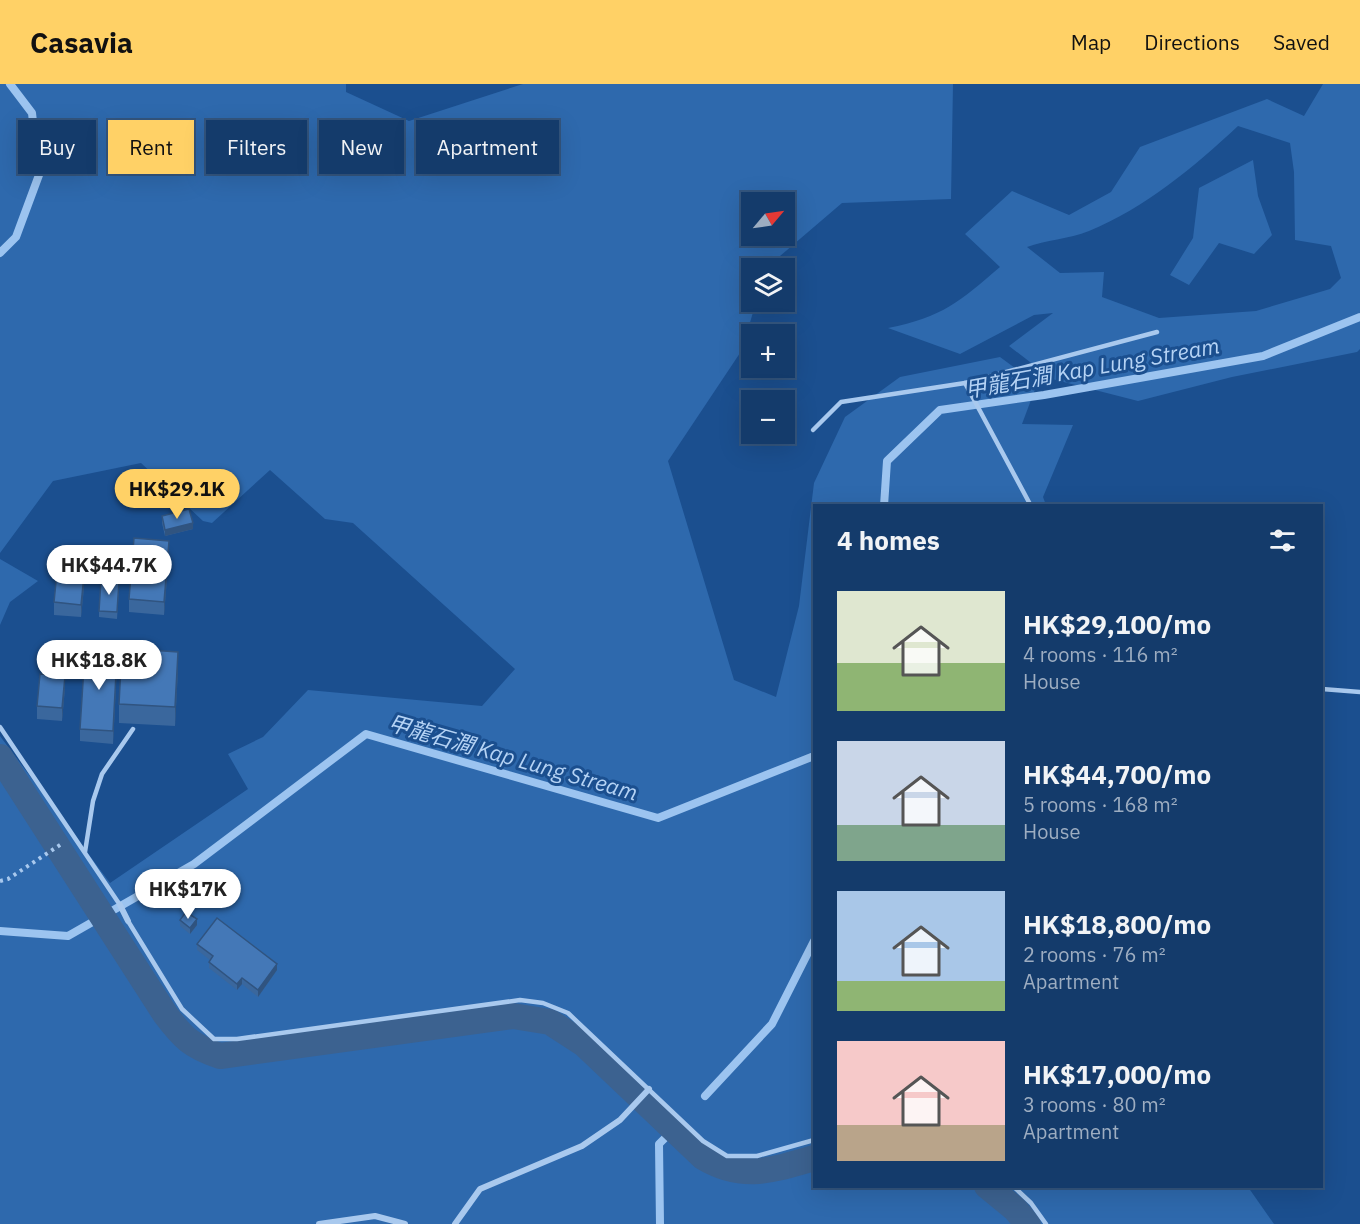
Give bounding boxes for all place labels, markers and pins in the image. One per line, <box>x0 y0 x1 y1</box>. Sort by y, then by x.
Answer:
pin: HK$29.1K <box>115 469 239 520</box>
pin: HK$44.7K <box>47 545 171 596</box>
pin: HK$18.8K <box>37 640 161 691</box>
pin: HK$17K <box>139 869 237 920</box>

